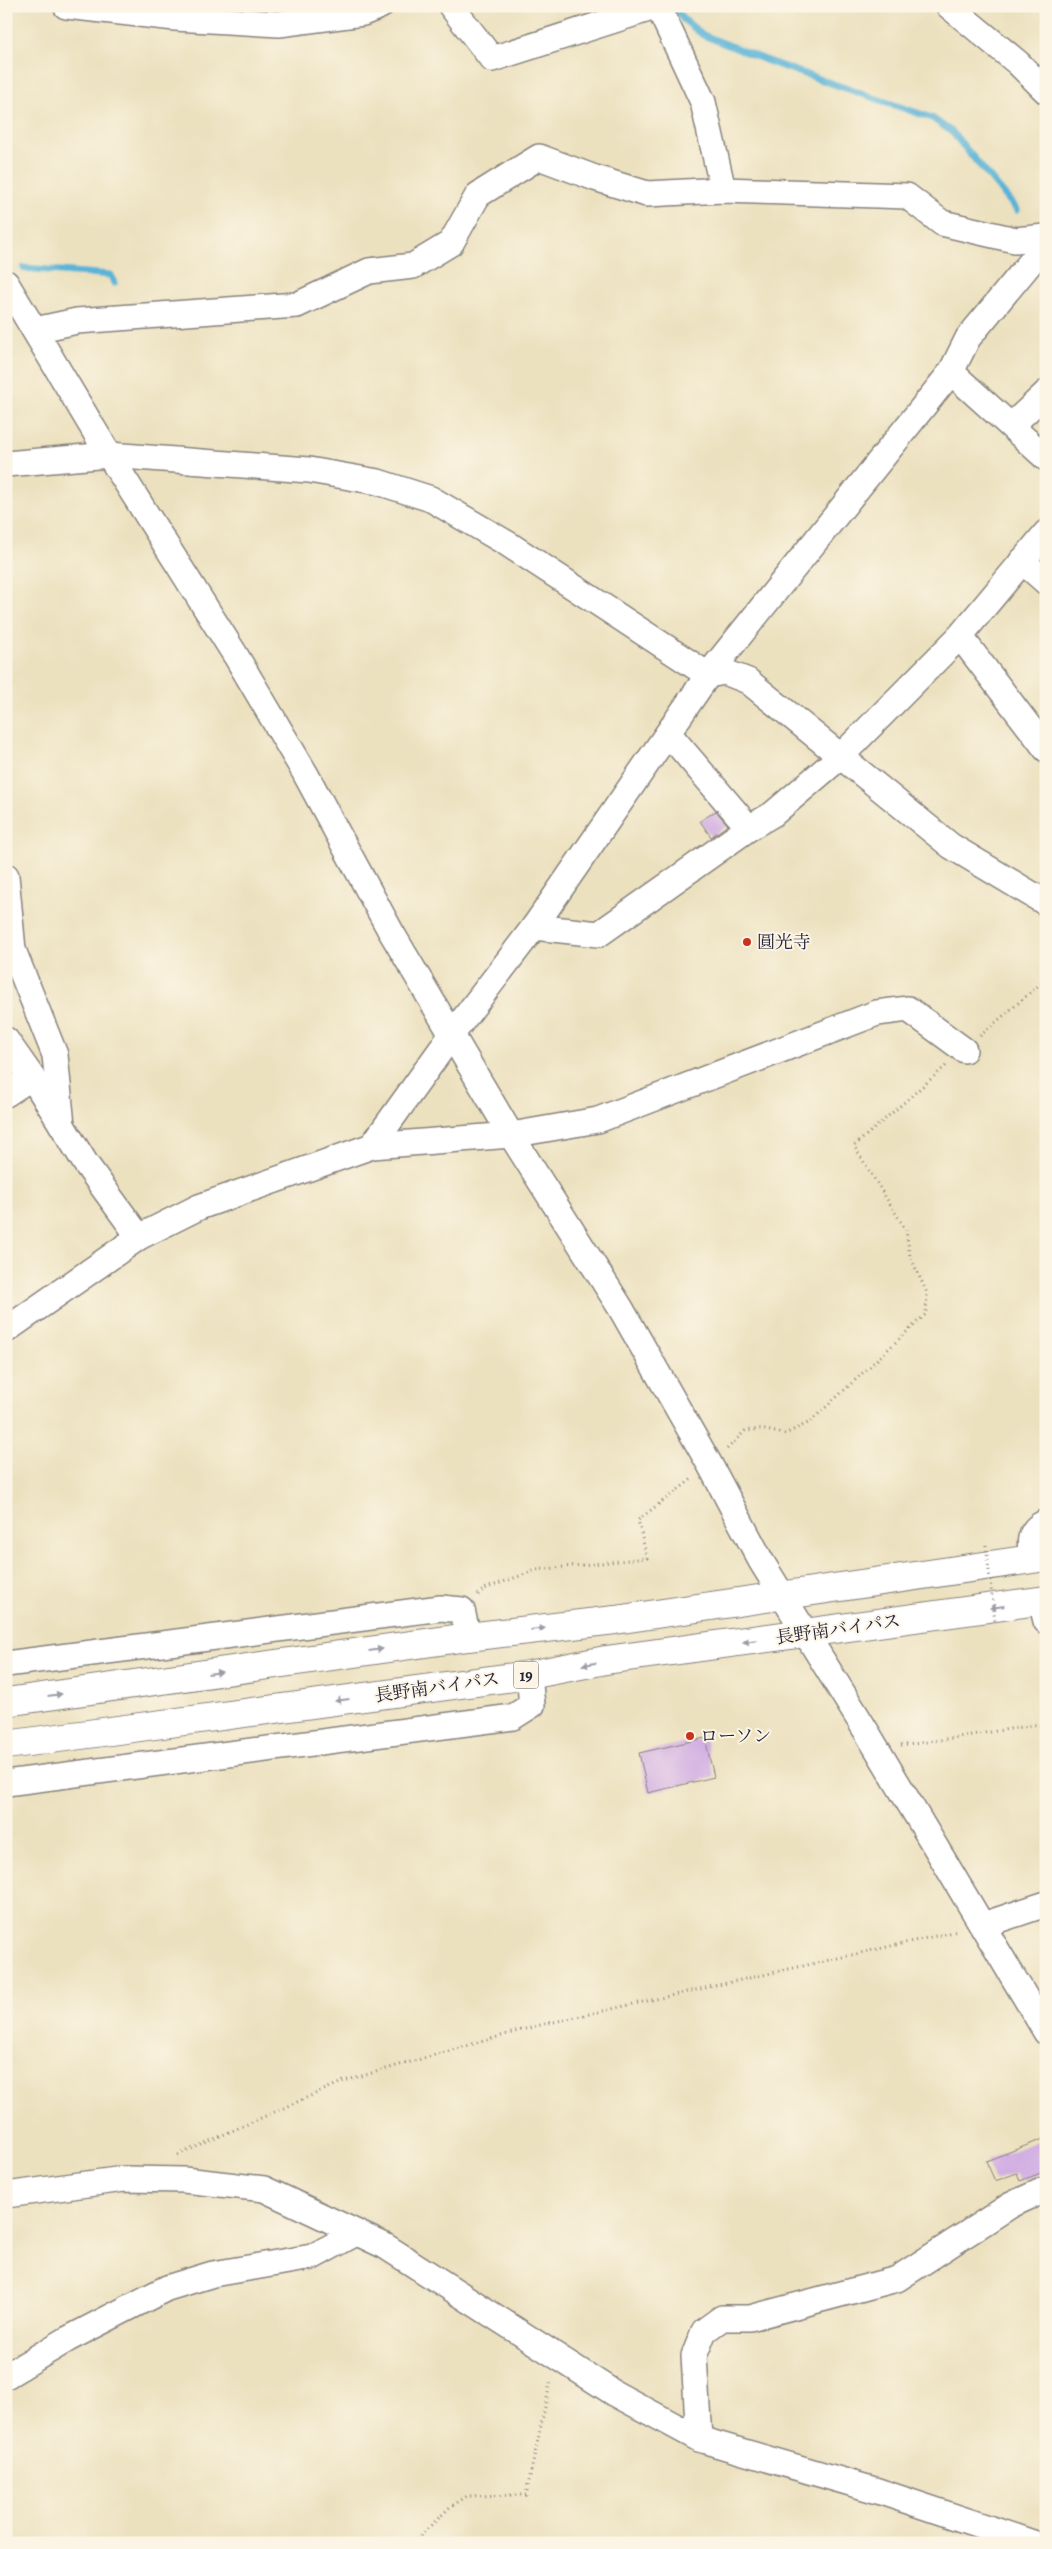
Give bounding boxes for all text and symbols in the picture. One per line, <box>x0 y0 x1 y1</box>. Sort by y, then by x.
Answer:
place label: 圓光寺 <box>757 930 811 954</box>
marker: 圓光寺 <box>741 936 753 948</box>
one-way arrow <box>989 1603 1005 1611</box>
street label: 長野南バイパス <box>774 1608 902 1650</box>
one-way arrow <box>530 1625 546 1633</box>
one-way arrow <box>741 1637 757 1645</box>
one-way arrow <box>369 1646 385 1654</box>
one-way arrow <box>581 1660 597 1668</box>
road number: 19 <box>514 1662 538 1688</box>
street label: 長野南バイパス <box>373 1666 501 1708</box>
one-way arrow <box>208 1669 224 1677</box>
one-way arrow <box>47 1691 63 1699</box>
one-way arrow <box>333 1696 349 1704</box>
place label: ローソン <box>700 1724 771 1748</box>
marker: ローソン <box>684 1730 696 1742</box>

